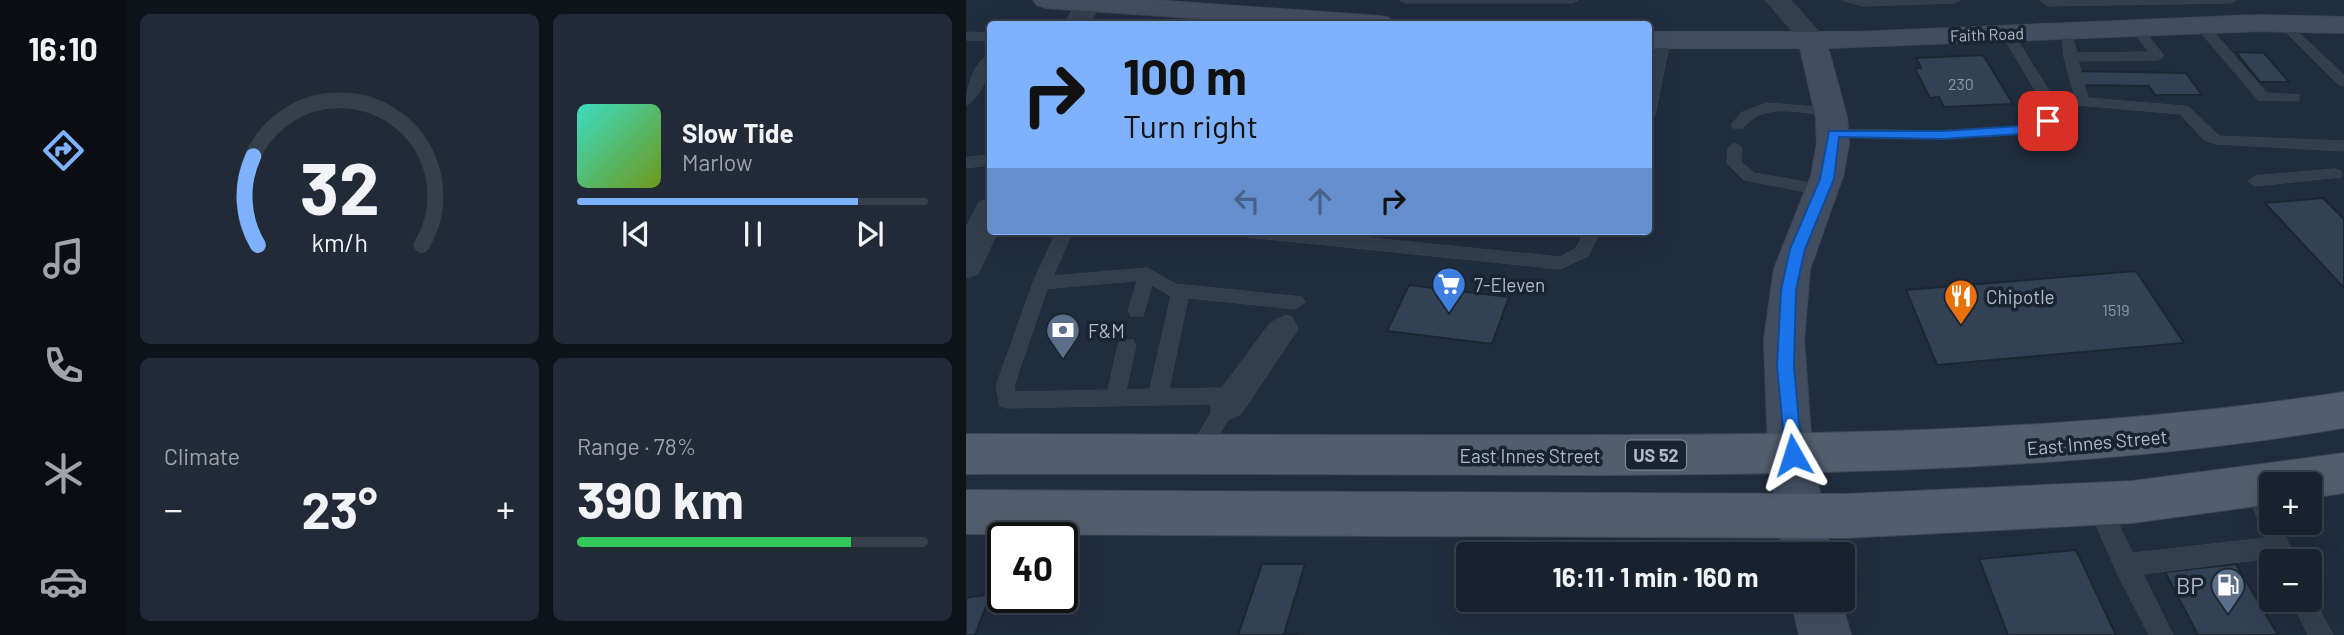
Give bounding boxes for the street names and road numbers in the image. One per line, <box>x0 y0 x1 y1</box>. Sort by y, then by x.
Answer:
street label: Faith Road <box>1950 23 2024 45</box>
street label: East Innes Street <box>2026 424 2168 460</box>
road number: US 52 <box>1626 440 1686 470</box>
street label: East Innes Street <box>1459 444 1601 467</box>

